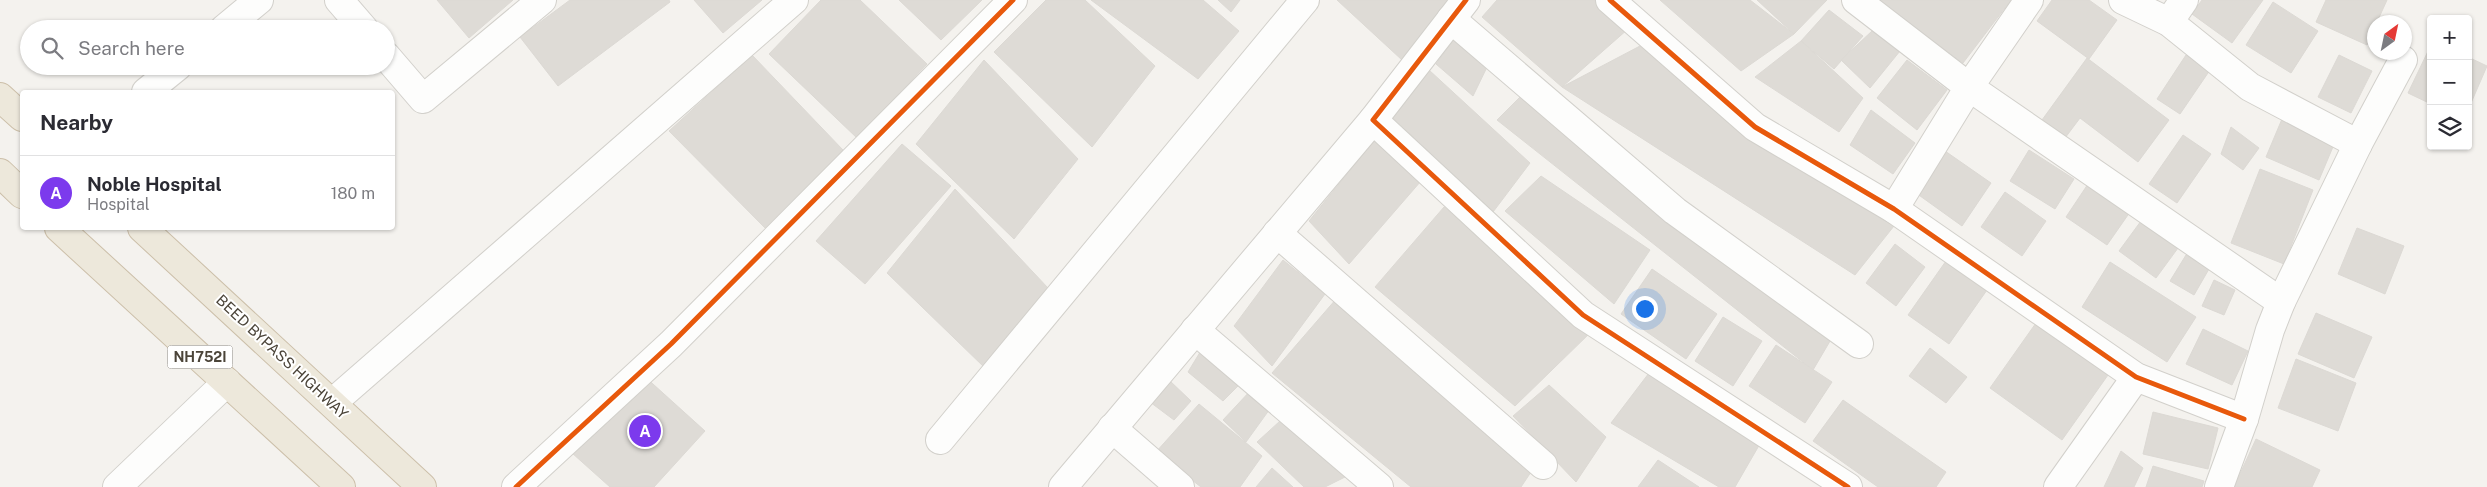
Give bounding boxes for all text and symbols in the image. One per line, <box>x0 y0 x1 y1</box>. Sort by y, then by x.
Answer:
north arrow <box>2367 15 2412 60</box>
map controls <box>2427 15 2472 150</box>
button: + <box>2427 15 2472 60</box>
search box <box>20 20 395 75</box>
icon: search <box>38 34 66 62</box>
text: Search here <box>78 37 185 59</box>
button: − <box>2427 60 2472 105</box>
button: layers <box>2427 105 2472 150</box>
text: Nearby <box>40 110 113 135</box>
text: Noble Hospital <box>87 173 222 195</box>
text: A <box>50 184 62 203</box>
text: 180 m <box>331 184 375 203</box>
text: Hospital <box>87 195 150 214</box>
street label: BEED BYPASS HIGHWAY <box>213 291 352 422</box>
your location <box>1632 296 1658 322</box>
road number: NH752I <box>168 346 232 368</box>
pin: A <box>629 412 661 450</box>

